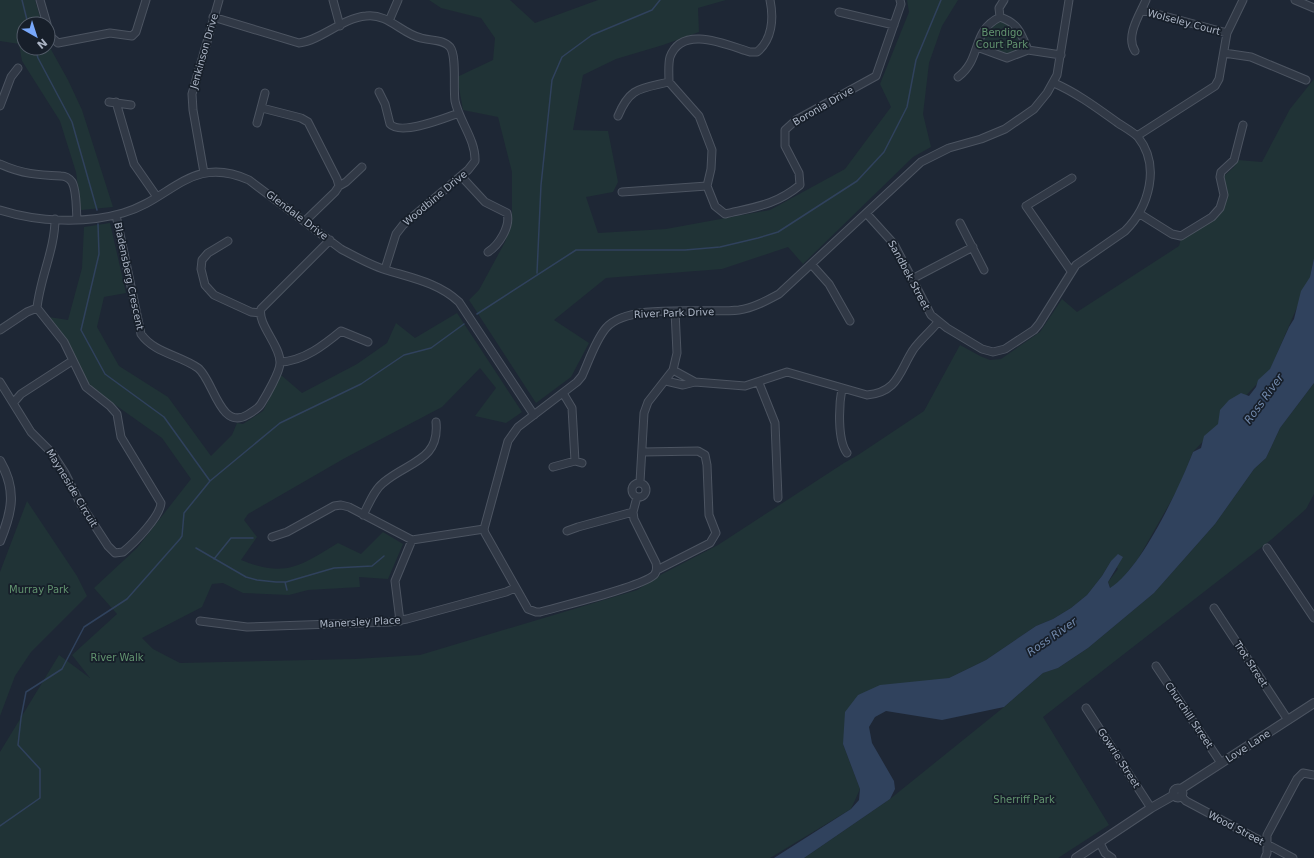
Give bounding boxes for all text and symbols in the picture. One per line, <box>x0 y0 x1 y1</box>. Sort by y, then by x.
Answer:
street label: Wolseley Court <box>1146 7 1222 37</box>
street label: Jenkinson Drive <box>188 12 220 91</box>
north arrow <box>16 16 56 56</box>
park label: Bendigo Court Park <box>976 27 1028 50</box>
text: N <box>34 35 50 51</box>
street label: Boronia Drive <box>791 84 855 128</box>
street label: Woodbine Drive <box>401 168 469 228</box>
street label: Glendale Drive <box>264 188 330 242</box>
street label: Bladensberg Crescent <box>112 221 146 331</box>
street label: Sandbek Street <box>886 238 932 312</box>
street label: River Park Drive <box>634 306 714 320</box>
water label: Ross River <box>1242 371 1287 426</box>
street label: Mayneside Circuit <box>44 447 100 529</box>
park label: Murray Park <box>9 584 69 595</box>
street label: Manersley Place <box>319 614 401 630</box>
water label: Ross River <box>1025 614 1081 659</box>
street label: Trot Street <box>1232 638 1270 689</box>
park label: River Walk <box>90 652 144 663</box>
street label: Churchill Street <box>1163 680 1215 750</box>
street label: Gowrie Street <box>1096 726 1142 790</box>
street label: Love Lane <box>1224 728 1272 764</box>
park label: Sherriff Park <box>993 794 1055 805</box>
street label: Wood Street <box>1206 809 1266 847</box>

